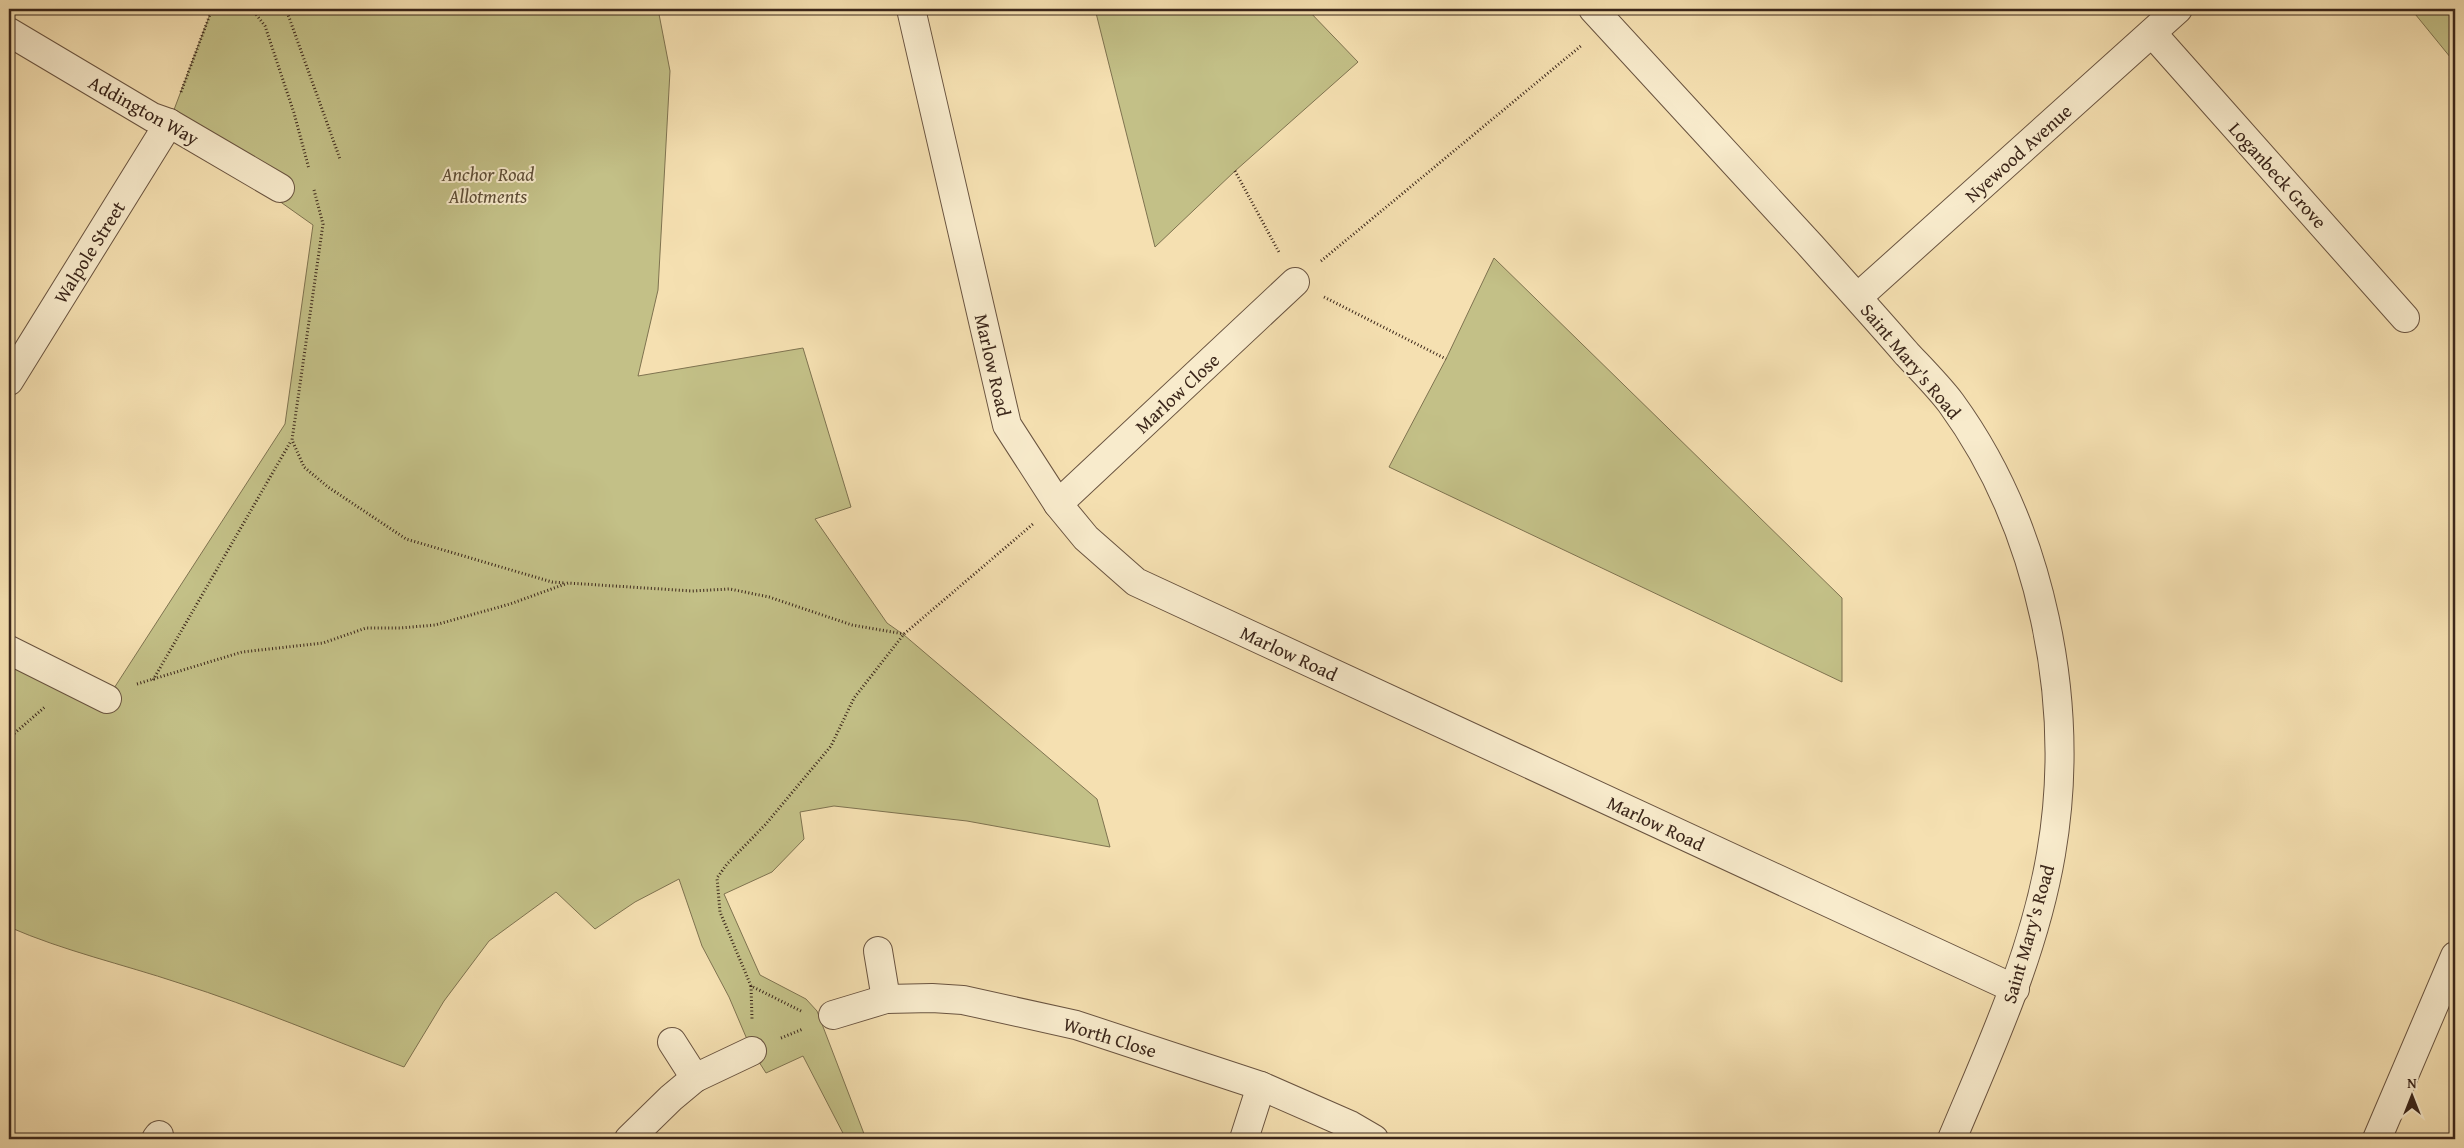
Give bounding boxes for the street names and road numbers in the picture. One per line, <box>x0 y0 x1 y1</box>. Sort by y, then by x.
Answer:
street label: Addington Way <box>84 68 205 152</box>
street label: Nyewood Avenue <box>1958 97 2078 209</box>
street label: Loganbeck Grove <box>2223 116 2334 234</box>
street label: Walpole Street <box>46 195 132 309</box>
street label: Saint Mary's Road <box>1854 297 1968 426</box>
street label: Marlow Road <box>968 311 1019 420</box>
street label: Marlow Close <box>1128 346 1226 440</box>
street label: Marlow Road <box>1236 618 1343 688</box>
street label: Marlow Road <box>1603 788 1710 858</box>
street label: Saint Mary's Road <box>1995 860 2061 1007</box>
street label: Worth Close <box>1060 1010 1160 1064</box>

